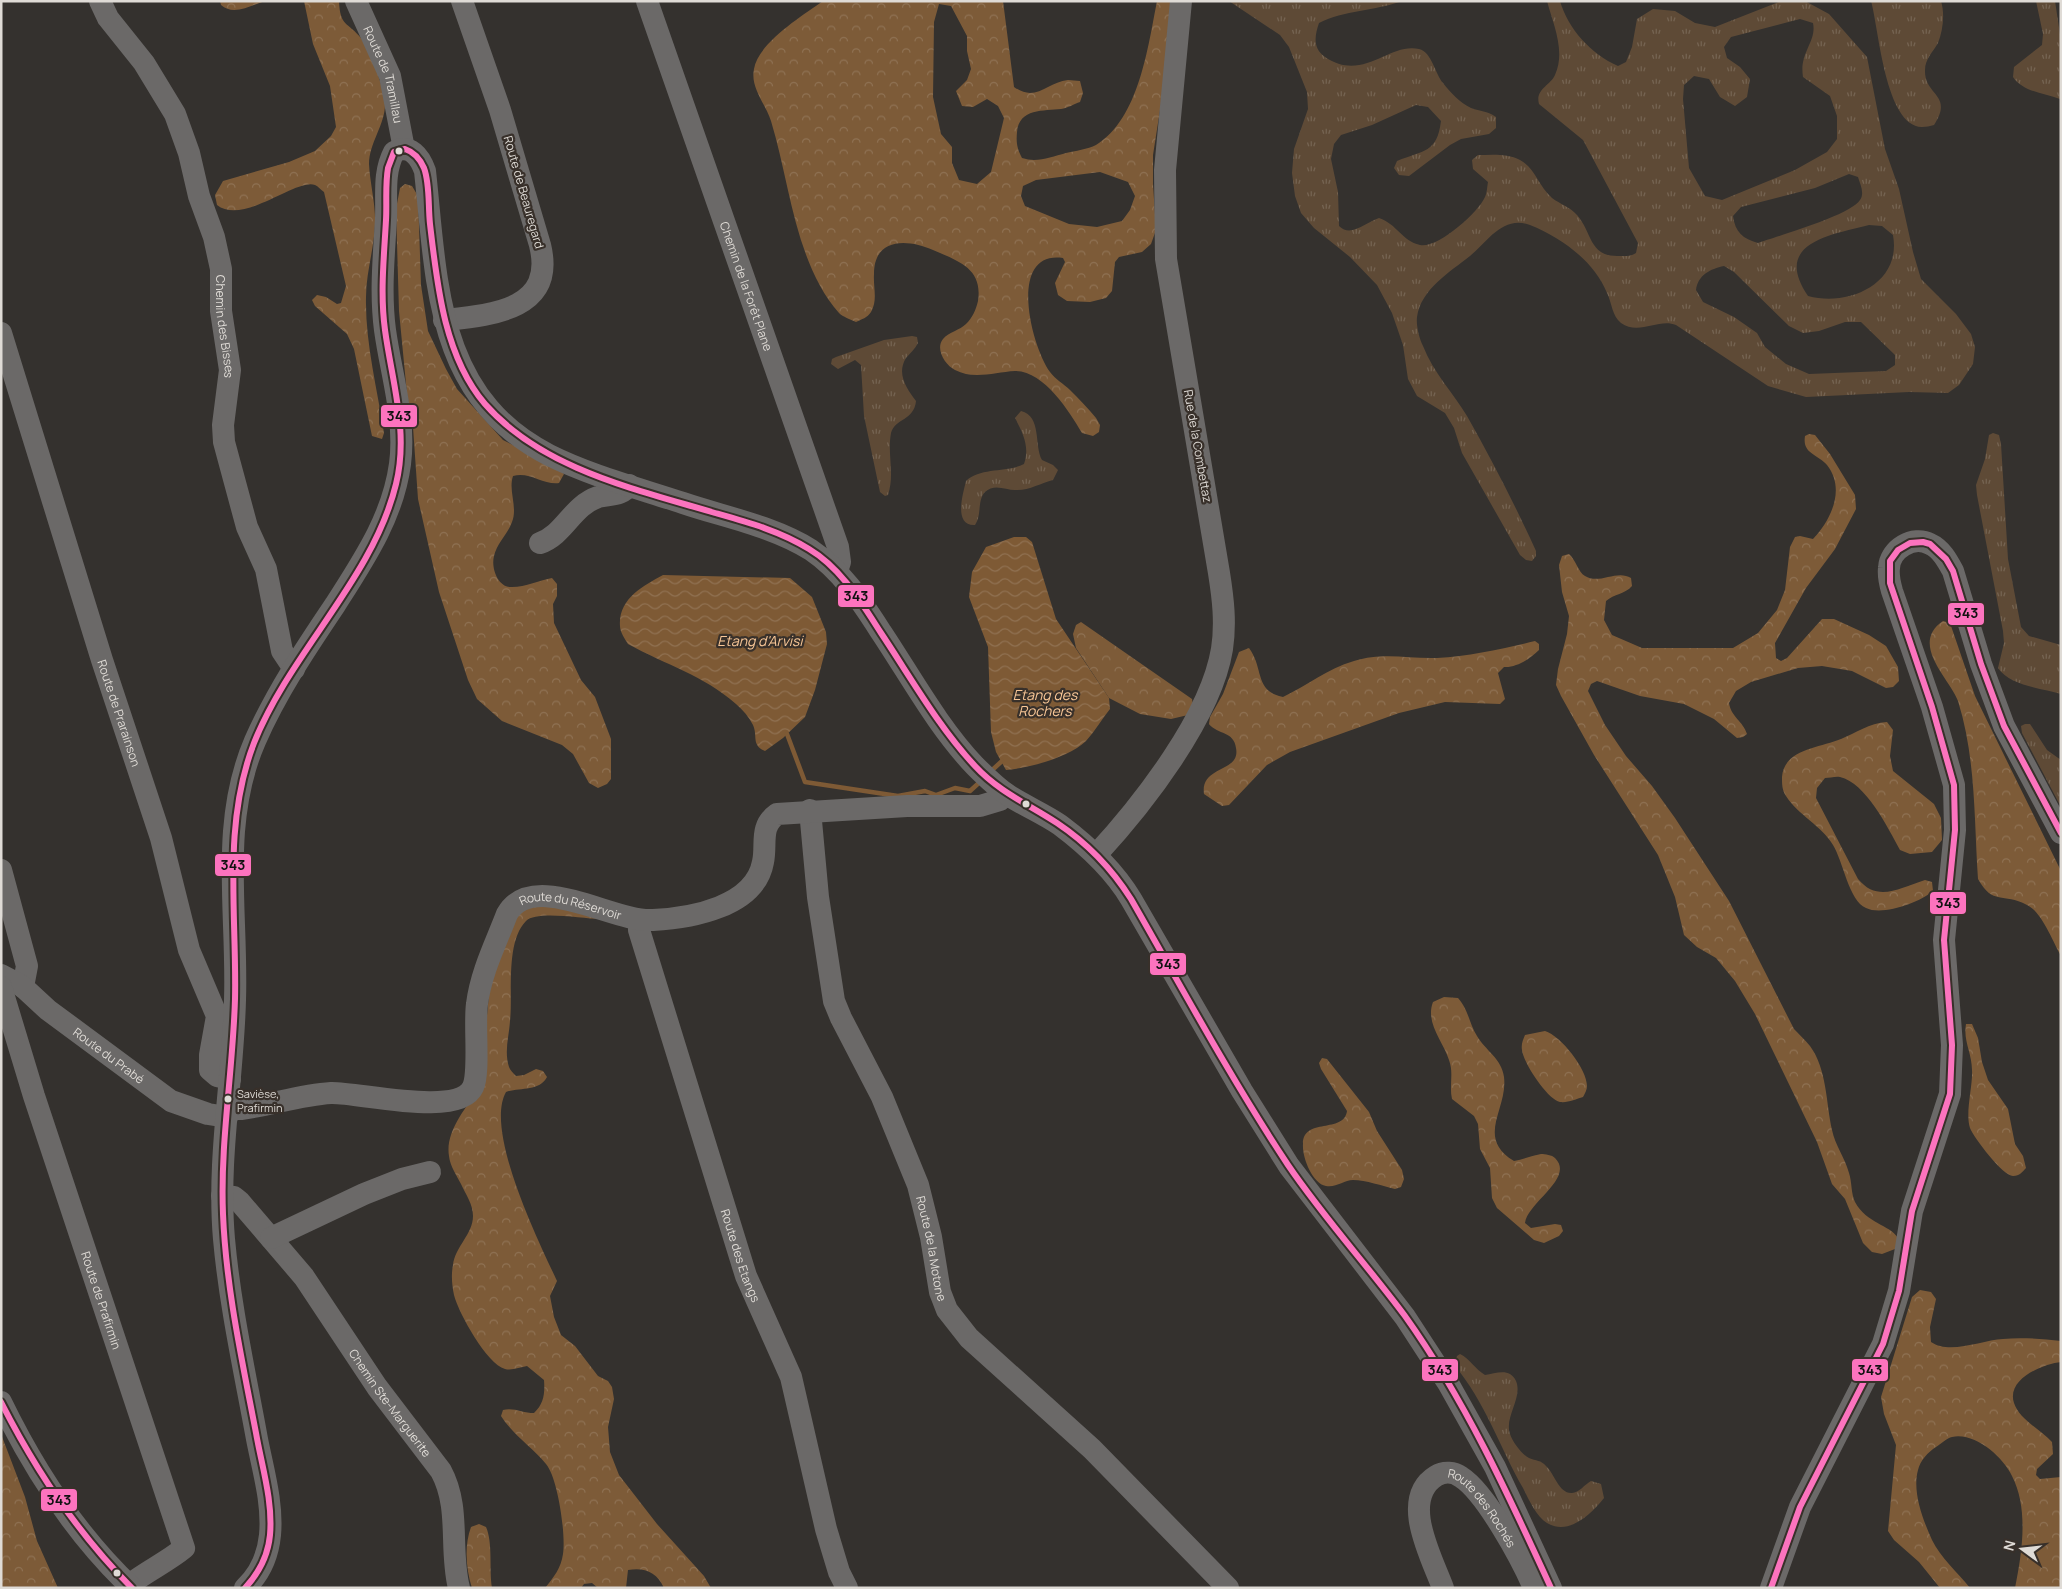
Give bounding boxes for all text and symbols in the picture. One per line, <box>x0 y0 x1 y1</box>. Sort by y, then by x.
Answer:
street label: Route de Tramillau <box>360 23 407 124</box>
street label: Route de Beauregard <box>500 134 548 250</box>
unlabelled marker <box>394 146 404 156</box>
street label: Chemin de la Forêt Plane <box>716 219 777 353</box>
street label: Chemin des Bisses <box>213 275 239 379</box>
street label: Rue de la Combettaz <box>1180 388 1216 504</box>
line badge: 343 <box>380 404 418 428</box>
text: 343 <box>387 406 411 425</box>
line badge: 343 <box>837 584 875 608</box>
text: 343 <box>844 586 868 605</box>
line badge: 343 <box>1947 602 1985 626</box>
text: 343 <box>1954 603 1978 622</box>
water label: Etang d'Arvisi <box>717 631 804 650</box>
street label: Route de Prarainson <box>94 657 145 769</box>
water label: Etang des Rochers <box>1013 685 1079 720</box>
unlabelled marker <box>1021 799 1031 809</box>
line badge: 343 <box>214 853 252 877</box>
text: 343 <box>221 855 245 874</box>
street label: Route du Réservoir <box>516 887 624 923</box>
line badge: 343 <box>1929 891 1967 915</box>
text: 343 <box>1936 893 1960 912</box>
line badge: 343 <box>1149 952 1187 976</box>
text: 343 <box>1156 954 1180 973</box>
street label: Route du Prabé <box>70 1023 148 1087</box>
place label: Savièse, Prafirmin <box>237 1086 283 1115</box>
marker: Savièse, Prafirmin <box>223 1094 233 1104</box>
street label: Route de la Motone <box>912 1194 951 1304</box>
street label: Route des Etangs <box>717 1207 765 1305</box>
street label: Route de Prafirmin <box>78 1249 126 1351</box>
street label: Chemin Ste-Marguerite <box>345 1345 436 1460</box>
line badge: 343 <box>1421 1358 1459 1382</box>
line badge: 343 <box>1851 1358 1889 1382</box>
text: 343 <box>1428 1360 1452 1379</box>
text: 343 <box>1858 1360 1882 1379</box>
street label: Route des Rochés <box>1447 1464 1520 1550</box>
line badge: 343 <box>40 1488 78 1512</box>
text: 343 <box>47 1490 71 1509</box>
north arrow <box>1997 1524 2047 1574</box>
text: N <box>1998 1538 2019 1553</box>
unlabelled marker <box>112 1568 122 1578</box>

